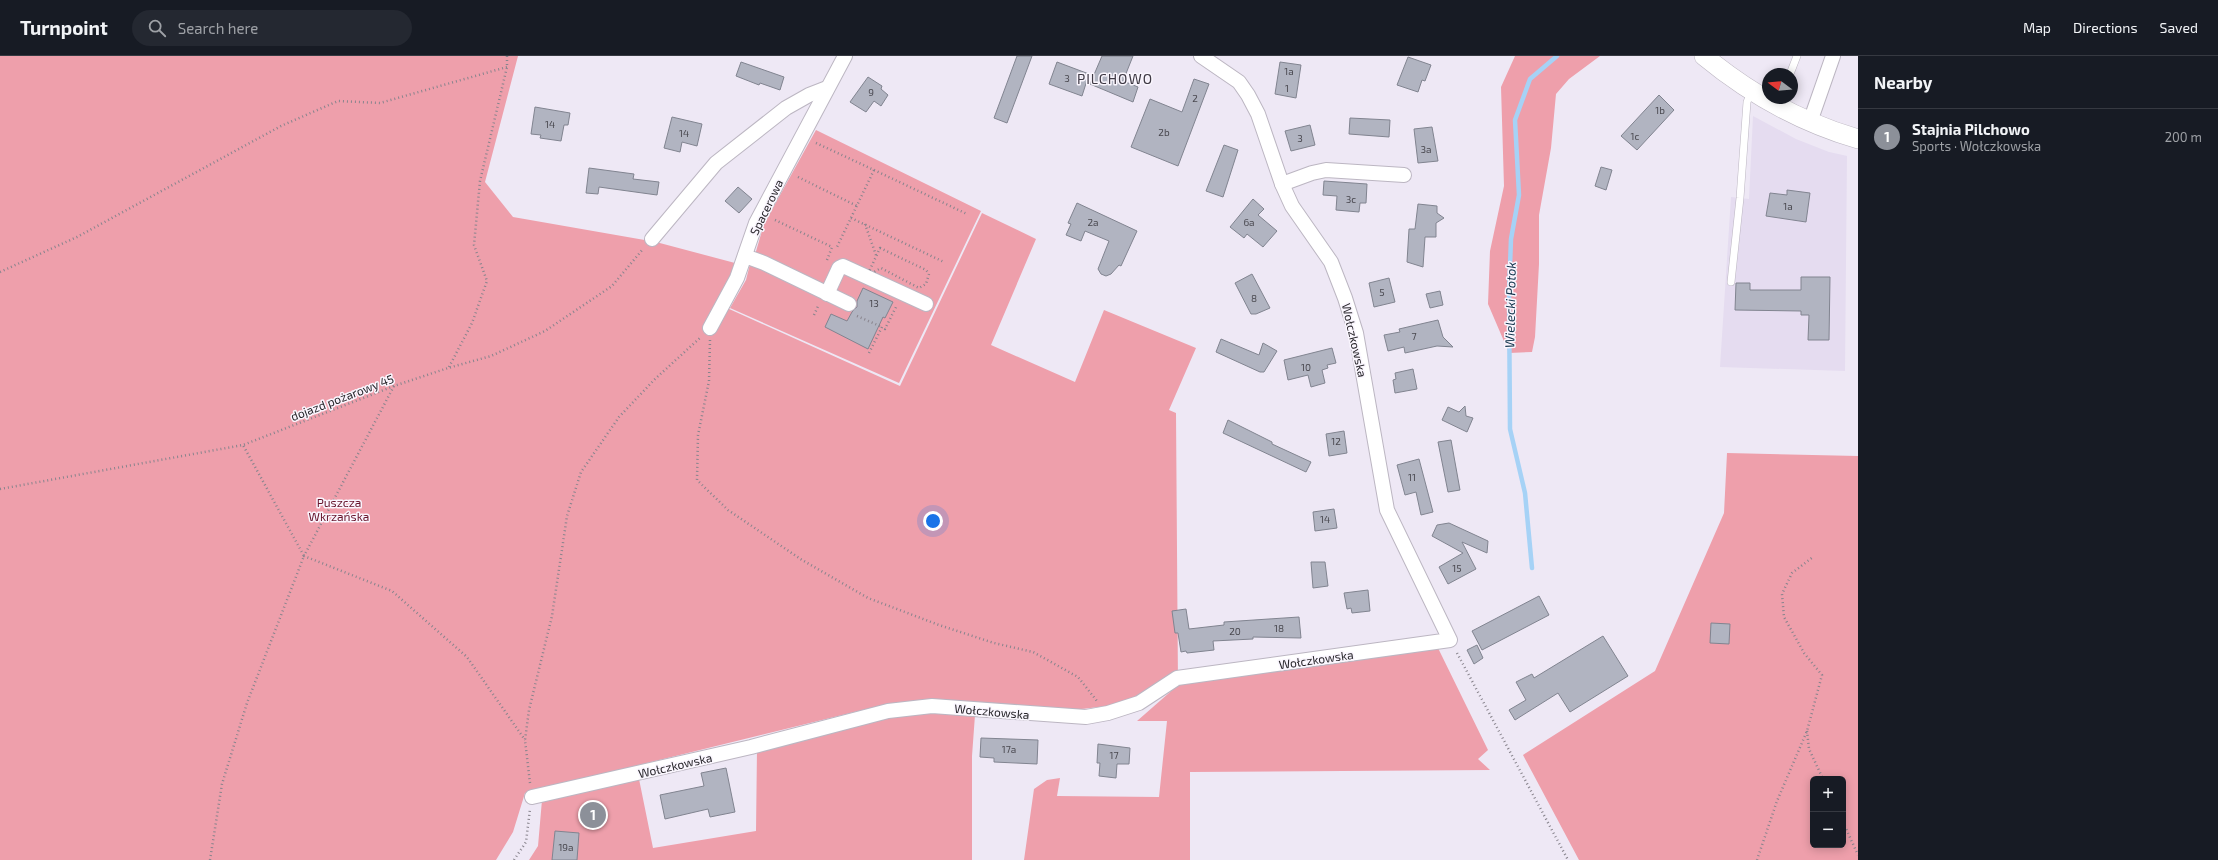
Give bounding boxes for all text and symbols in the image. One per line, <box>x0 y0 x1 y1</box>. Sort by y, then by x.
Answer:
search box <box>132 10 412 46</box>
text: Turnpoint <box>20 16 108 39</box>
icon: search <box>146 17 168 39</box>
text: Search here <box>178 19 258 37</box>
text: Map <box>2023 19 2051 36</box>
text: Directions <box>2073 19 2138 36</box>
text: Saved <box>2160 19 2198 36</box>
house number: 1a <box>1284 65 1294 77</box>
north arrow <box>1762 68 1798 104</box>
district label: PILCHOWO <box>1077 70 1153 87</box>
house number: 3 <box>1064 72 1070 84</box>
text: Nearby <box>1874 72 1932 92</box>
house number: 1 <box>1285 82 1289 94</box>
house number: 9 <box>868 86 874 98</box>
house number: 2 <box>1192 92 1198 104</box>
house number: 1b <box>1655 104 1665 116</box>
house number: 14 <box>545 118 555 130</box>
text: Stajnia Pilchowo <box>1912 120 2030 138</box>
house number: 2b <box>1158 126 1170 138</box>
house number: 14 <box>679 127 689 139</box>
text: 1 <box>1884 129 1890 145</box>
text: 200 m <box>2165 129 2202 145</box>
house number: 1c <box>1631 130 1640 142</box>
house number: 3 <box>1297 132 1303 144</box>
text: Sports · Wołczkowska <box>1912 138 2041 154</box>
house number: 3a <box>1420 143 1432 155</box>
street label: Spacerowa <box>746 177 786 237</box>
house number: 3c <box>1346 193 1356 205</box>
house number: 1a <box>1783 200 1793 212</box>
house number: 2a <box>1087 216 1099 228</box>
house number: 6a <box>1243 216 1255 228</box>
water label: Wielecki Potok <box>1501 261 1519 348</box>
house number: 5 <box>1379 286 1385 298</box>
house number: 8 <box>1251 292 1257 304</box>
house number: 13 <box>869 297 879 309</box>
street label: Wołczkowska <box>1340 302 1370 378</box>
house number: 7 <box>1411 330 1417 342</box>
house number: 10 <box>1301 361 1311 373</box>
street label: dojazd pożarowy 45 <box>288 371 396 424</box>
house number: 12 <box>1331 435 1341 447</box>
house number: 11 <box>1408 471 1416 483</box>
park label: Puszcza Wkrzańska <box>309 495 369 523</box>
your location <box>923 511 943 531</box>
house number: 14 <box>1320 513 1330 525</box>
house number: 15 <box>1452 562 1462 574</box>
house number: 18 <box>1274 622 1284 634</box>
house number: 20 <box>1229 625 1241 637</box>
street label: Wołczkowska <box>1278 647 1354 671</box>
street label: Wołczkowska <box>954 701 1030 721</box>
house number: 17a <box>1002 743 1016 755</box>
house number: 17 <box>1109 749 1119 761</box>
street label: Wołczkowska <box>637 750 713 780</box>
map controls <box>1810 776 1846 848</box>
button: + <box>1810 776 1846 812</box>
pin: 1 <box>580 800 606 830</box>
button: − <box>1810 812 1846 848</box>
house number: 19a <box>558 841 574 853</box>

